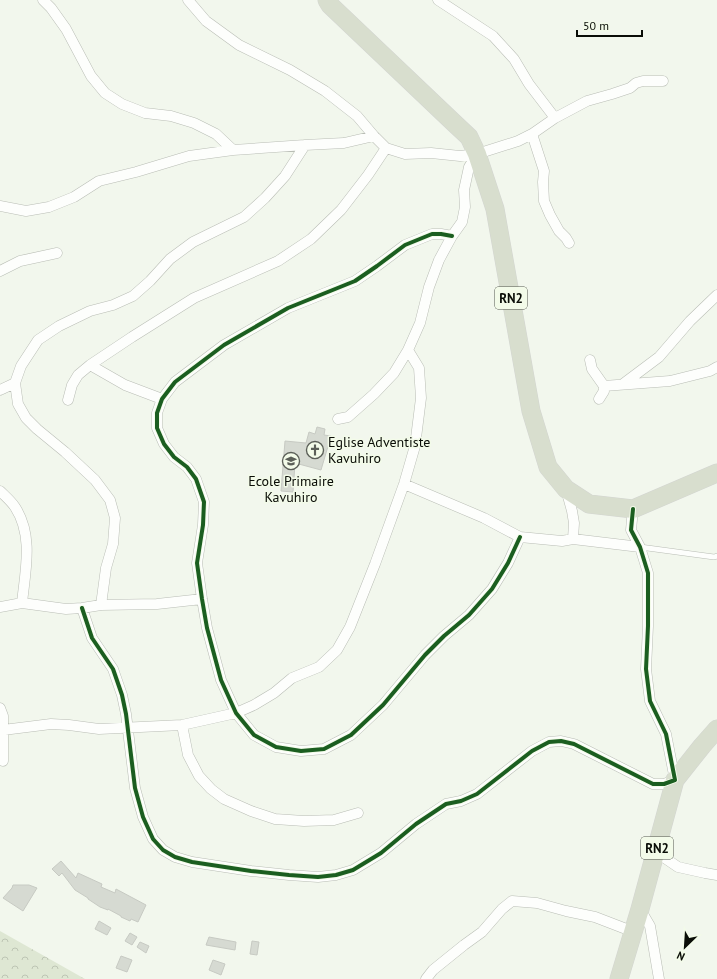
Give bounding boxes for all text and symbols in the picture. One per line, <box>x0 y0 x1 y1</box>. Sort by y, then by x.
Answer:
scale bar <box>577 12 642 38</box>
text: 50 m <box>583 18 609 33</box>
road number: RN2 <box>495 287 527 309</box>
place label: Eglise Adventiste Kavuhiro <box>328 433 430 467</box>
church icon: Eglise Adventiste Kavuhiro <box>305 440 325 460</box>
school or university icon: Ecole Primaire Kavuhiro <box>281 451 301 471</box>
place label: Ecole Primaire Kavuhiro <box>248 472 334 506</box>
road number: RN2 <box>641 837 673 859</box>
north arrow <box>665 927 705 967</box>
text: N <box>675 948 687 964</box>

